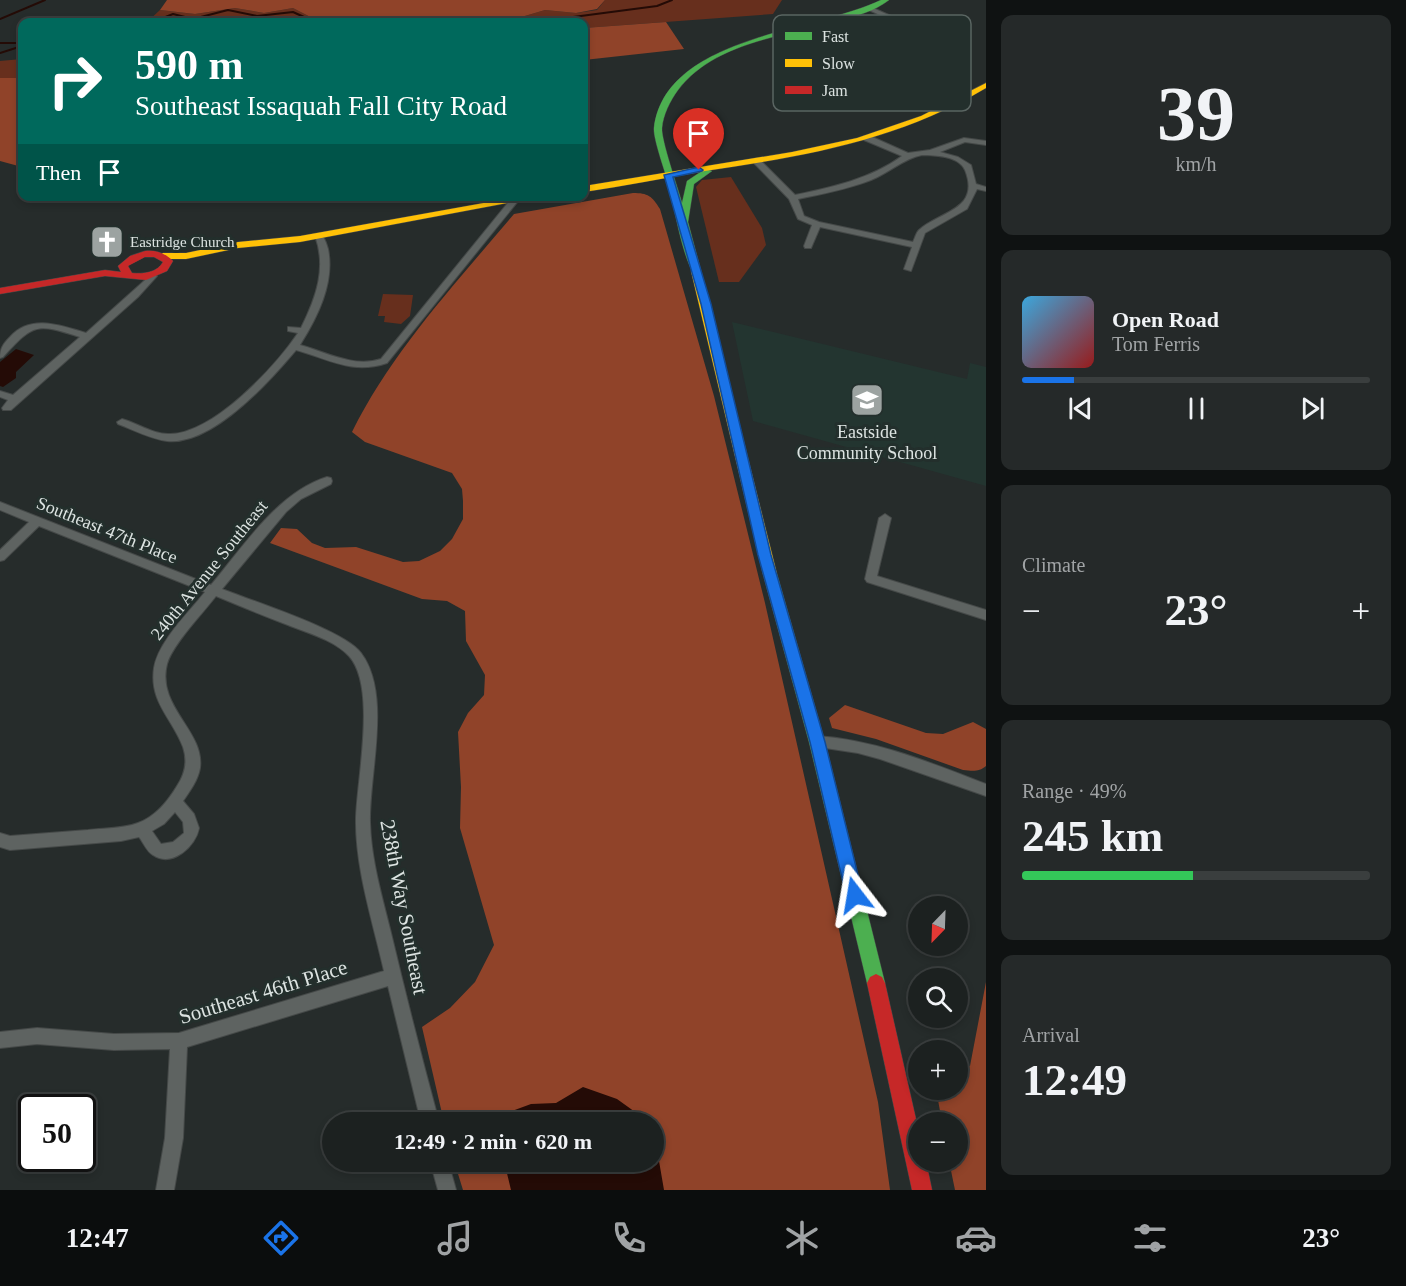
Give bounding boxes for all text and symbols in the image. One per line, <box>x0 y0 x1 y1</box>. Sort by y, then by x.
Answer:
legend <box>773 15 971 111</box>
text: Fast <box>822 28 849 45</box>
icon: right <box>36 42 114 120</box>
text: 590 m <box>135 42 244 88</box>
text: Slow <box>822 55 855 72</box>
text: 39 <box>1157 70 1235 157</box>
text: Jam <box>822 82 848 99</box>
text: Southeast Issaquah Fall City Road <box>135 91 507 121</box>
pin <box>673 108 724 170</box>
icon: arrive <box>682 117 715 150</box>
text: km/h <box>1175 153 1217 175</box>
icon: arrive <box>93 156 126 189</box>
text: Then <box>36 160 81 185</box>
church icon: Eastridge Church <box>89 224 125 260</box>
place label: Eastridge Church <box>130 234 235 250</box>
text: Open Road <box>1112 307 1219 332</box>
text: Tom Ferris <box>1112 333 1200 355</box>
school or university icon: Eastside Community School <box>849 382 885 418</box>
icon: previous <box>1064 392 1097 425</box>
icon: pause <box>1180 392 1213 425</box>
icon: next <box>1296 392 1329 425</box>
place label: Eastside Community School <box>797 422 937 463</box>
street label: Southeast 47th Place <box>34 493 180 567</box>
street label: 240th Avenue Southeast <box>147 496 271 644</box>
text: Climate <box>1022 554 1085 576</box>
text: 23° <box>1165 585 1228 635</box>
text: − <box>1022 593 1041 629</box>
text: + <box>1351 593 1370 629</box>
text: Range · 49% <box>1022 780 1126 802</box>
text: 245 km <box>1022 811 1163 861</box>
street label: 238th Way Southeast <box>375 818 433 997</box>
position arrow <box>823 863 887 927</box>
north arrow <box>908 896 968 956</box>
map controls <box>908 896 968 1172</box>
street label: Southeast 46th Place <box>176 955 350 1029</box>
button: search <box>908 968 968 1028</box>
text: Arrival <box>1022 1024 1080 1046</box>
button: + <box>908 1040 968 1100</box>
text: 12:49 <box>1022 1055 1127 1105</box>
speed limit sign: 50 <box>18 1094 96 1172</box>
button: − <box>908 1112 968 1172</box>
text: 12:49 · 2 min · 620 m <box>394 1129 592 1154</box>
icon: directions <box>260 1217 302 1259</box>
icon: music <box>434 1217 476 1259</box>
icon: phone <box>608 1217 650 1259</box>
icon: climate <box>781 1217 823 1259</box>
icon: car <box>955 1217 997 1259</box>
icon: filters <box>1129 1217 1171 1259</box>
text: 12:47 <box>66 1223 129 1253</box>
text: 23° <box>1302 1223 1340 1253</box>

